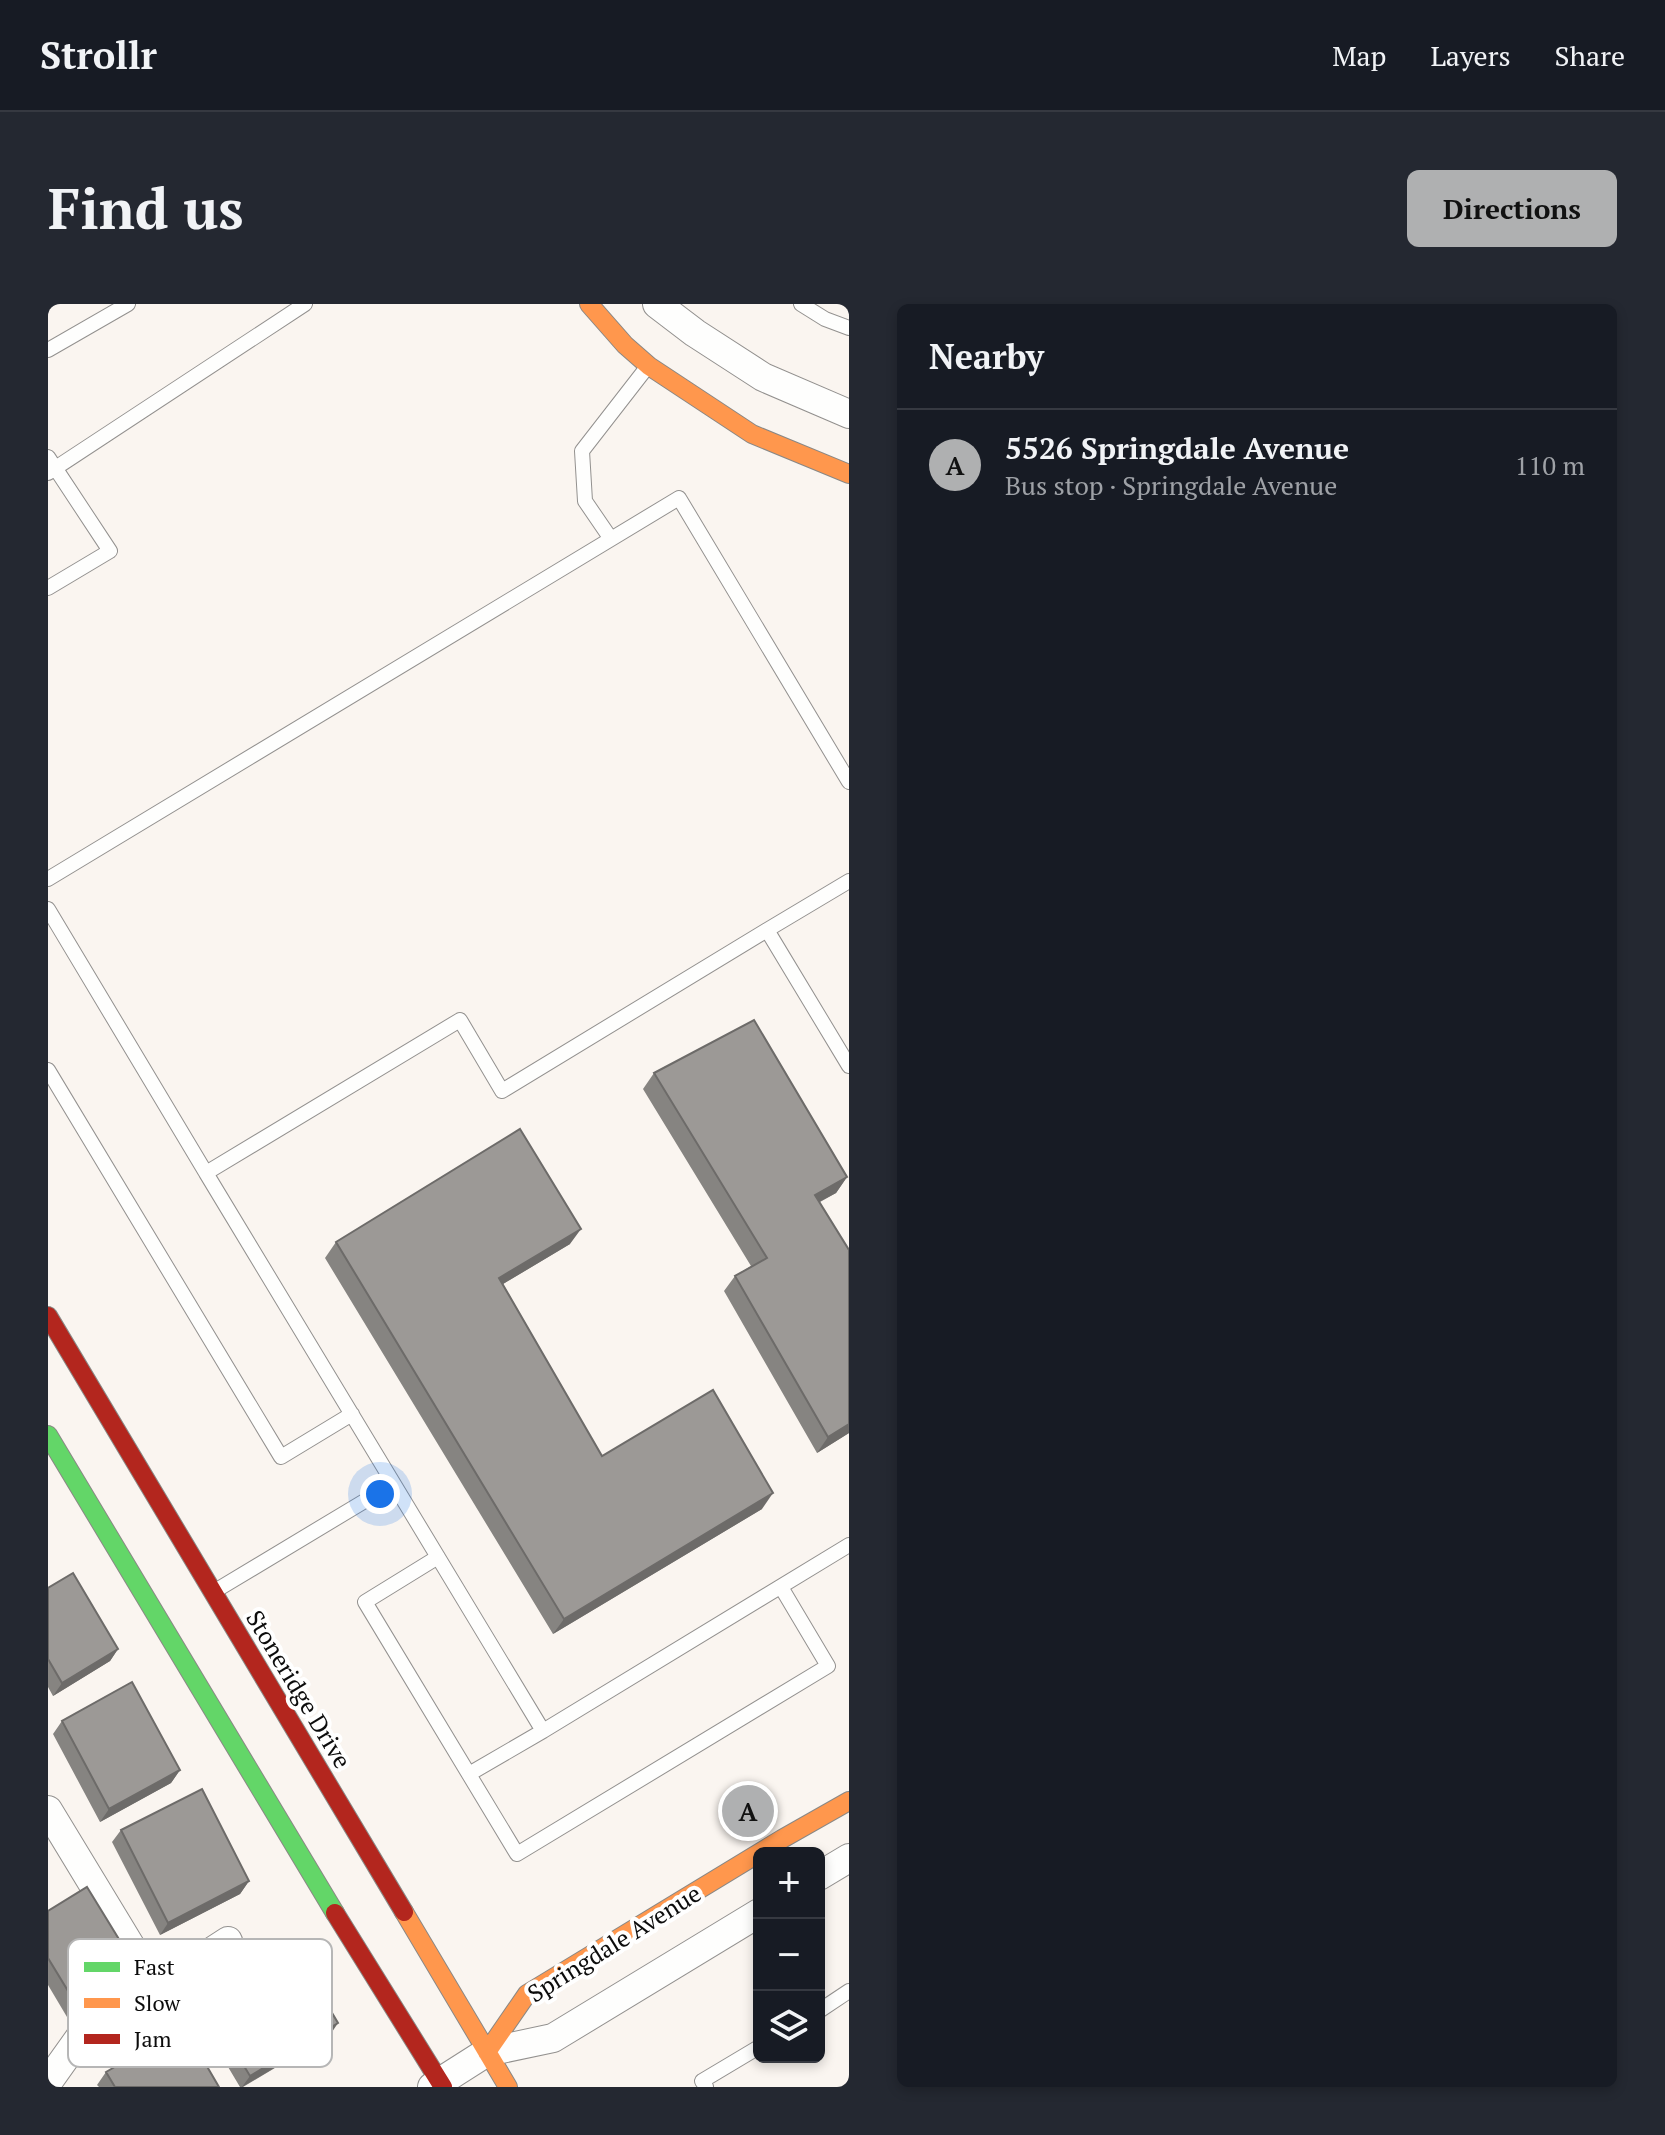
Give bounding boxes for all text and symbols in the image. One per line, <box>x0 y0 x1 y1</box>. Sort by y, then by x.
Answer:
text: Strollr <box>40 30 157 80</box>
text: Map <box>1332 37 1386 74</box>
text: Layers <box>1430 37 1511 74</box>
text: Share <box>1555 37 1625 74</box>
button: Directions <box>1407 170 1617 247</box>
text: Find us <box>48 171 244 245</box>
text: Nearby <box>929 334 1044 379</box>
text: 5526 Springdale Avenue <box>1005 428 1349 468</box>
text: A <box>946 448 964 482</box>
text: 110 m <box>1515 448 1585 482</box>
text: Bus stop · Springdale Avenue <box>1005 468 1337 502</box>
your location <box>360 1474 400 1514</box>
street label: Stoneridge Drive <box>239 1604 359 1774</box>
pin: A <box>722 1781 774 1841</box>
map controls <box>753 1847 825 2063</box>
button: + <box>753 1847 825 1919</box>
street label: Springdale Avenue <box>521 1877 707 2009</box>
button: − <box>753 1919 825 1991</box>
legend <box>68 1939 332 2067</box>
text: Fast <box>134 1952 175 1981</box>
text: Slow <box>134 1988 181 2017</box>
button: layers <box>753 1991 825 2063</box>
text: Jam <box>134 2024 172 2053</box>

